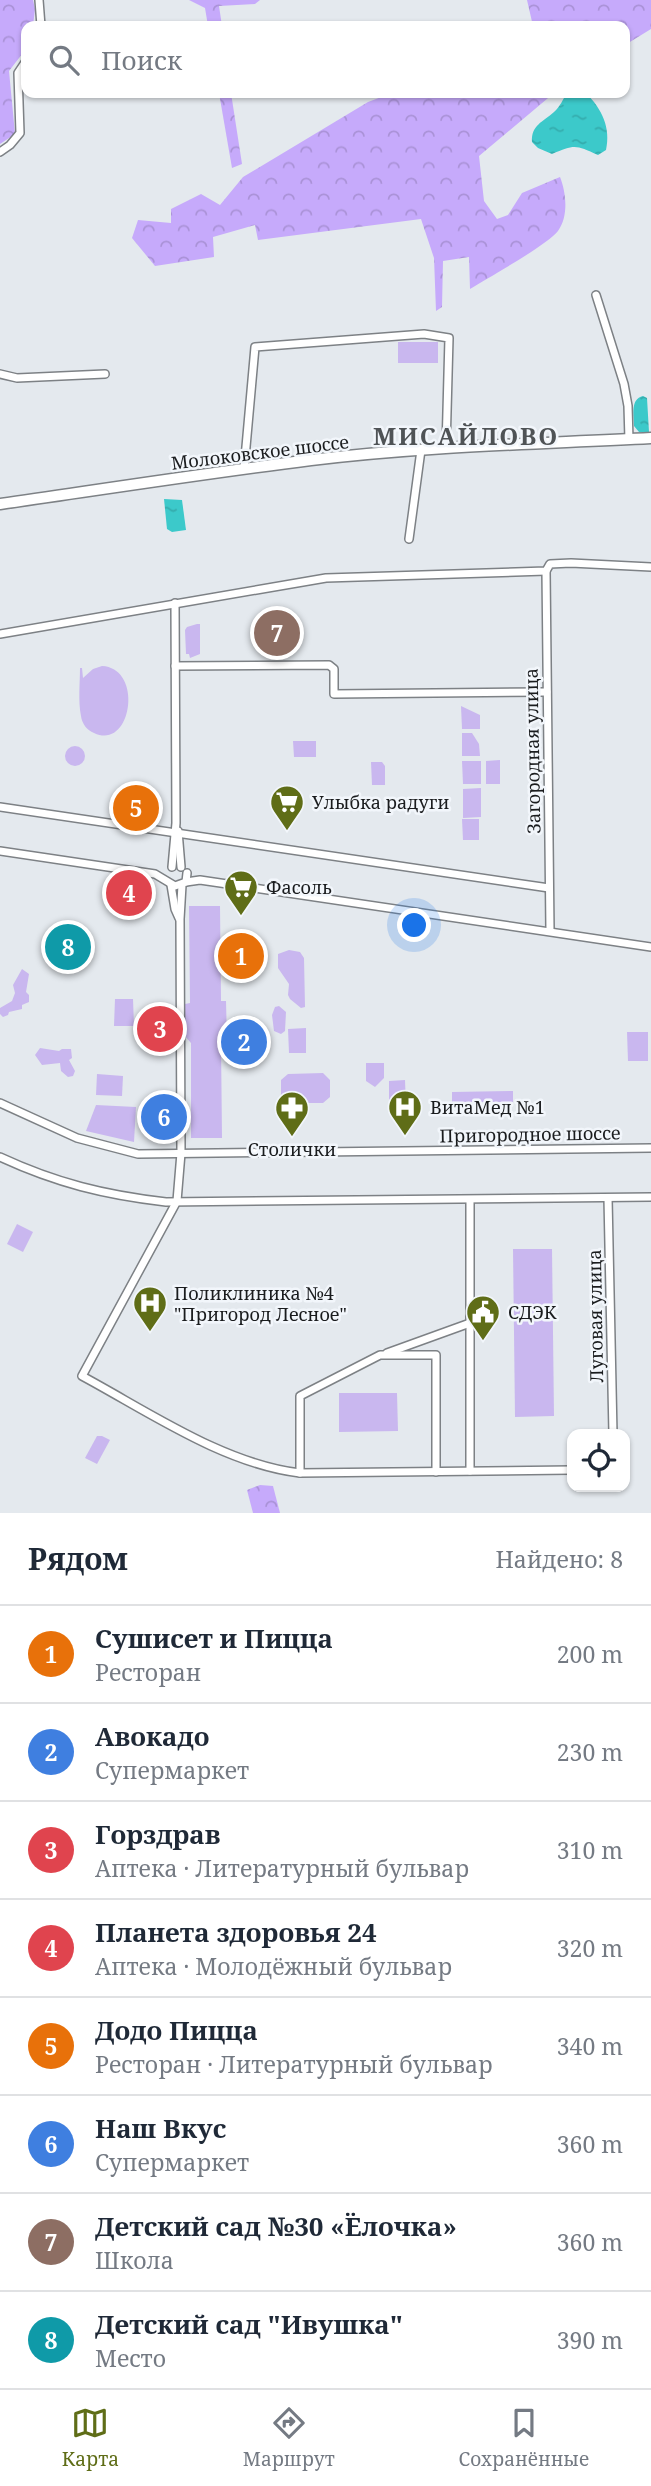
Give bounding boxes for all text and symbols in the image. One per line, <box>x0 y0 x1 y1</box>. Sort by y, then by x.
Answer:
search box <box>21 21 630 98</box>
icon: search <box>45 41 83 79</box>
text: Поиск <box>101 42 182 78</box>
district label: МИСАЙЛОВО <box>373 419 559 452</box>
street label: Молоковское шоссе <box>170 429 350 475</box>
pin: 7 <box>254 607 300 659</box>
street label: Загородная улица <box>519 668 545 834</box>
pin: 5 <box>113 782 159 834</box>
supermarket icon: Улыбка радуги <box>268 783 306 832</box>
place label: Улыбка радуги <box>312 790 449 814</box>
pin: 4 <box>106 867 152 919</box>
supermarket icon: Фасоль <box>222 868 260 917</box>
place label: Фасоль <box>266 875 332 899</box>
your location <box>397 908 431 942</box>
pin: 8 <box>45 921 91 973</box>
pin: 1 <box>218 930 264 982</box>
pin: 3 <box>137 1003 183 1055</box>
pin: 2 <box>221 1016 267 1068</box>
hospital icon: ВитаМед №1 <box>386 1088 424 1137</box>
pharmacy icon: Столички <box>273 1089 311 1138</box>
pin: 6 <box>141 1091 187 1143</box>
place label: ВитаМед №1 <box>430 1095 545 1119</box>
street label: Пригородное шоссе <box>439 1120 621 1148</box>
place label: Столички <box>248 1137 336 1161</box>
street label: Луговая улица <box>582 1249 608 1383</box>
place label: Поликлиника №4 "Пригород Лесное" <box>174 1281 347 1326</box>
hospital icon: Поликлиника №4 "Пригород Лесное" <box>131 1284 169 1333</box>
public building icon: СДЭК <box>464 1293 502 1342</box>
place label: СДЭК <box>508 1300 557 1324</box>
map controls <box>567 1429 630 1492</box>
button: locate <box>567 1429 630 1492</box>
text: Рядом <box>28 1538 128 1579</box>
text: Найдено: 8 <box>495 1543 623 1575</box>
text: Сушисет и Пицца <box>95 1620 333 1656</box>
text: 1 <box>45 1638 58 1670</box>
text: 200 m <box>557 1638 623 1670</box>
text: Ресторан <box>95 1656 201 1688</box>
text: Авокадо <box>95 1718 210 1754</box>
text: 2 <box>45 1736 58 1768</box>
text: 230 m <box>557 1736 623 1768</box>
text: Супермаркет <box>95 1754 249 1786</box>
text: Горздрав <box>95 1816 220 1852</box>
text: 3 <box>45 1834 58 1866</box>
text: 310 m <box>557 1834 623 1866</box>
text: Аптека · Литературный бульвар <box>95 1852 469 1884</box>
text: Планета здоровья 24 <box>95 1914 377 1950</box>
text: 4 <box>45 1932 58 1964</box>
text: 320 m <box>557 1932 623 1964</box>
text: Аптека · Молодёжный бульвар <box>95 1950 452 1982</box>
text: Додо Пицца <box>95 2012 258 2048</box>
text: 5 <box>45 2030 58 2062</box>
text: 340 m <box>557 2030 623 2062</box>
text: Ресторан · Литературный бульвар <box>95 2048 493 2080</box>
text: Наш Вкус <box>95 2110 226 2146</box>
text: 6 <box>45 2128 58 2160</box>
text: 360 m <box>557 2128 623 2160</box>
text: Супермаркет <box>95 2146 249 2178</box>
text: Детский сад №30 «Ёлочка» <box>95 2208 457 2244</box>
text: 7 <box>45 2226 58 2258</box>
text: 360 m <box>557 2226 623 2258</box>
text: Школа <box>95 2244 174 2276</box>
text: Детский сад "Ивушка" <box>95 2306 403 2342</box>
text: 8 <box>45 2324 58 2356</box>
text: 390 m <box>557 2324 623 2356</box>
text: Место <box>95 2342 166 2374</box>
tab: Карта <box>62 2404 119 2472</box>
tab: Маршрут <box>243 2404 335 2472</box>
tab: Сохранённые <box>458 2404 589 2472</box>

